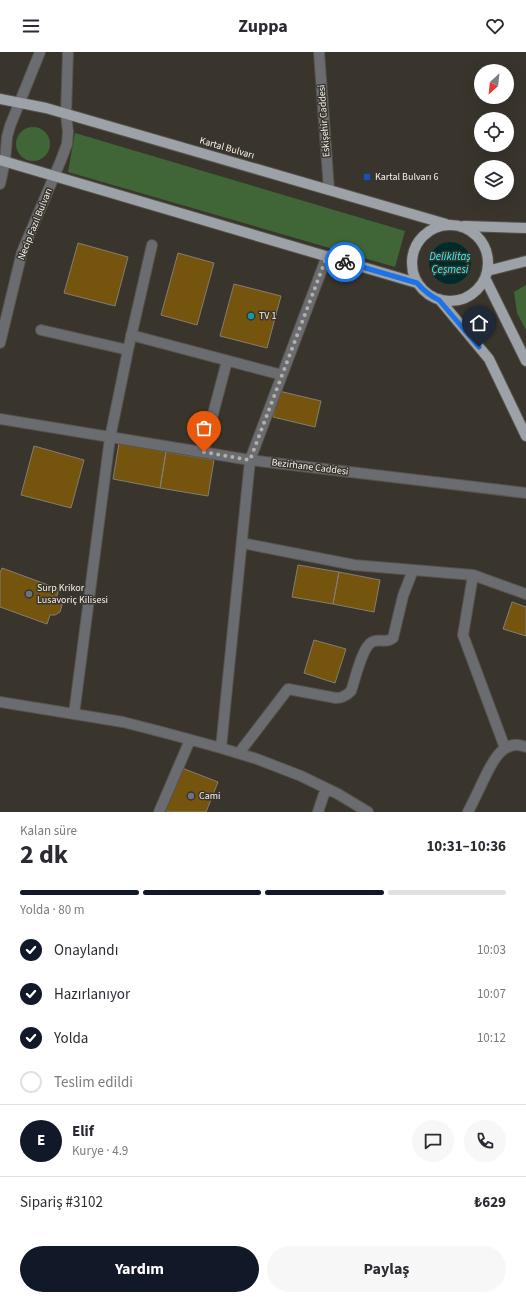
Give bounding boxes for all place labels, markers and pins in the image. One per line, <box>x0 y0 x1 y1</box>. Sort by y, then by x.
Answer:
place label: Kartal Bulvarı 6 <box>375 170 438 184</box>
marker: Kartal Bulvarı 6 <box>362 172 372 182</box>
pin <box>462 306 496 347</box>
place label: TV 1 <box>259 309 277 323</box>
marker: TV 1 <box>246 311 256 321</box>
pin <box>187 411 221 452</box>
place label: Surp Krikor Lusavoriç Kilisesi <box>37 581 108 607</box>
marker: Surp Krikor Lusavoriç Kilisesi <box>24 589 34 599</box>
place label: Cami <box>199 789 221 803</box>
marker: Cami <box>186 791 196 801</box>

